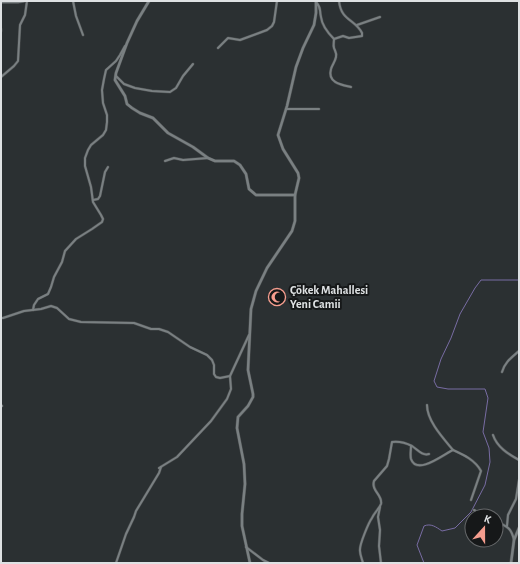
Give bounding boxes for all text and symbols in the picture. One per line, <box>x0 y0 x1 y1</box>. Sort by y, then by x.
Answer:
place label: Çökek Mahallesi Yeni Camii <box>290 284 368 310</box>
mosque icon: Çökek Mahallesi Yeni Camii <box>267 287 287 307</box>
north arrow <box>464 508 504 548</box>
text: K <box>482 513 493 526</box>

